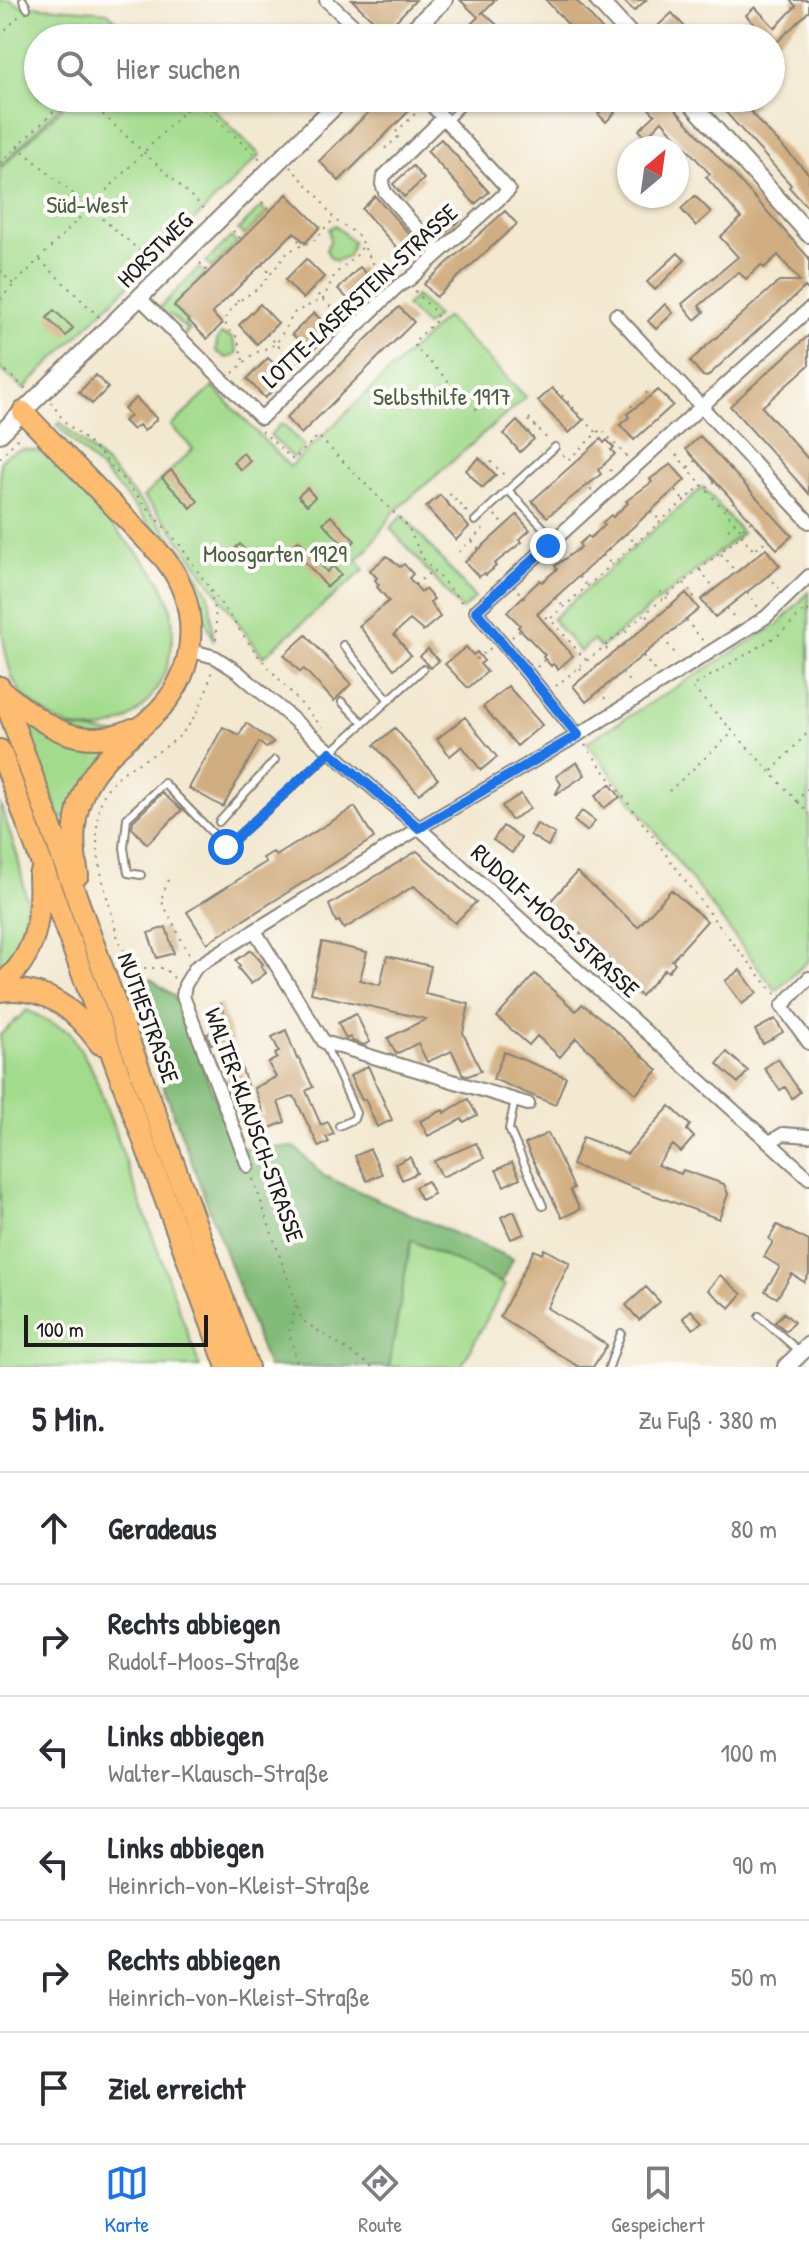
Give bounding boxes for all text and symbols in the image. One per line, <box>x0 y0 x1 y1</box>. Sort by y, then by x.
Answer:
search box <box>24 24 785 112</box>
icon: search <box>52 46 96 90</box>
text: Hier suchen <box>116 48 240 88</box>
north arrow <box>617 136 689 208</box>
park label: Süd-West <box>46 188 128 220</box>
street label: LOTTE-LASERSTEIN-STRASSE <box>255 196 464 394</box>
street label: HORSTWEG <box>110 204 199 294</box>
park label: Selbsthilfe 1917 <box>373 380 511 412</box>
route end <box>530 528 566 564</box>
park label: Moosgarten 1929 <box>203 537 347 569</box>
route start <box>208 829 244 865</box>
street label: RUDOLF-MOOS-STRASSE <box>465 836 647 1005</box>
street label: NUTHESTRASSE <box>111 948 187 1088</box>
street label: WALTER-KLAUSCH-STRASSE <box>198 1003 312 1246</box>
scale bar <box>24 1311 208 1347</box>
text: 100 m <box>36 1314 84 1344</box>
text: 5 Min. <box>32 1396 105 1442</box>
text: Zu Fuß · 380 m <box>638 1402 777 1437</box>
icon: ahead <box>32 1506 76 1550</box>
text: Geradeaus <box>108 1508 217 1548</box>
text: 80 m <box>730 1511 777 1546</box>
text: Rechts abbiegen <box>108 1603 281 1643</box>
icon: right <box>32 1618 76 1662</box>
text: 60 m <box>731 1623 777 1658</box>
text: Rudolf-Moos-Straße <box>108 1643 300 1678</box>
text: Links abbiegen <box>108 1715 264 1755</box>
icon: left <box>32 1730 76 1774</box>
text: 100 m <box>721 1735 777 1770</box>
text: Walter-Klausch-Straße <box>108 1755 329 1790</box>
text: Links abbiegen <box>108 1827 264 1867</box>
icon: left <box>32 1842 76 1886</box>
text: 90 m <box>732 1847 777 1882</box>
text: Heinrich-von-Kleist-Straße <box>108 1867 370 1902</box>
text: Rechts abbiegen <box>108 1939 281 1979</box>
icon: right <box>32 1954 76 1998</box>
text: 50 m <box>731 1959 777 1994</box>
text: Heinrich-von-Kleist-Straße <box>108 1979 370 2014</box>
icon: arrive <box>32 2066 76 2110</box>
text: Ziel erreicht <box>108 2068 245 2108</box>
tab: Karte <box>104 2161 149 2239</box>
tab: Route <box>358 2161 402 2239</box>
tab: Gespeichert <box>611 2161 705 2239</box>

